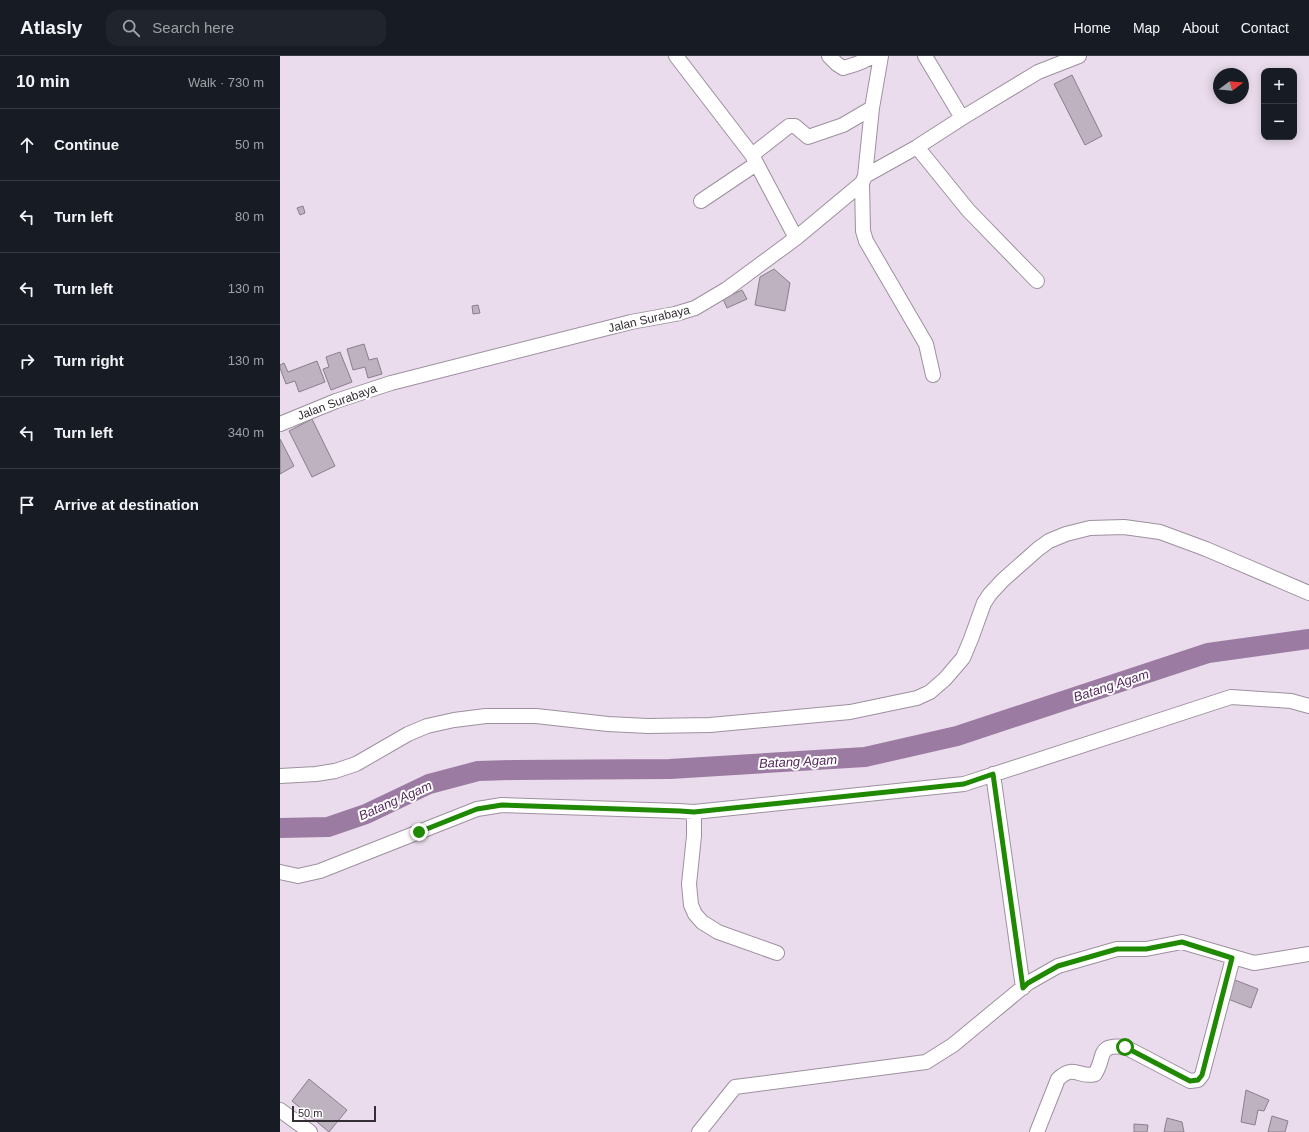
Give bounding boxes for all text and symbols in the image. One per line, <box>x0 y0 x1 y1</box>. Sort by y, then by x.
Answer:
search box <box>106 10 386 46</box>
text: Atlasly <box>20 17 82 38</box>
icon: search <box>120 17 142 39</box>
text: Search here <box>152 19 234 36</box>
text: Home <box>1074 20 1111 36</box>
text: Map <box>1133 20 1160 36</box>
text: About <box>1182 20 1219 36</box>
text: Contact <box>1241 20 1289 36</box>
north arrow <box>1213 68 1249 104</box>
map controls <box>1261 68 1297 140</box>
button: + <box>1261 68 1297 104</box>
text: 10 min <box>16 72 70 91</box>
text: Walk · 730 m <box>188 75 264 90</box>
button: − <box>1261 104 1297 140</box>
icon: ahead <box>16 134 38 156</box>
text: Continue <box>54 136 119 153</box>
text: 50 m <box>235 137 264 152</box>
icon: left <box>16 206 38 228</box>
text: Turn left <box>54 208 113 225</box>
text: 80 m <box>235 209 264 224</box>
icon: left <box>16 278 38 300</box>
text: Turn left <box>54 280 113 297</box>
text: 130 m <box>228 281 264 296</box>
street label: Jalan Surabaya <box>607 303 692 335</box>
icon: right <box>16 350 38 372</box>
text: Turn right <box>54 352 124 369</box>
text: 130 m <box>228 353 264 368</box>
street label: Jalan Surabaya <box>295 381 379 423</box>
icon: left <box>16 422 38 444</box>
text: Turn left <box>54 424 113 441</box>
text: 340 m <box>228 425 264 440</box>
icon: arrive <box>16 494 38 516</box>
text: Arrive at destination <box>54 496 199 513</box>
water label: Batang Agam <box>1072 666 1151 705</box>
water label: Batang Agam <box>759 752 838 771</box>
water label: Batang Agam <box>356 778 434 823</box>
route end <box>410 823 428 841</box>
route start <box>1116 1038 1134 1056</box>
scale bar <box>292 1104 376 1123</box>
text: 50 m <box>298 1107 322 1119</box>

